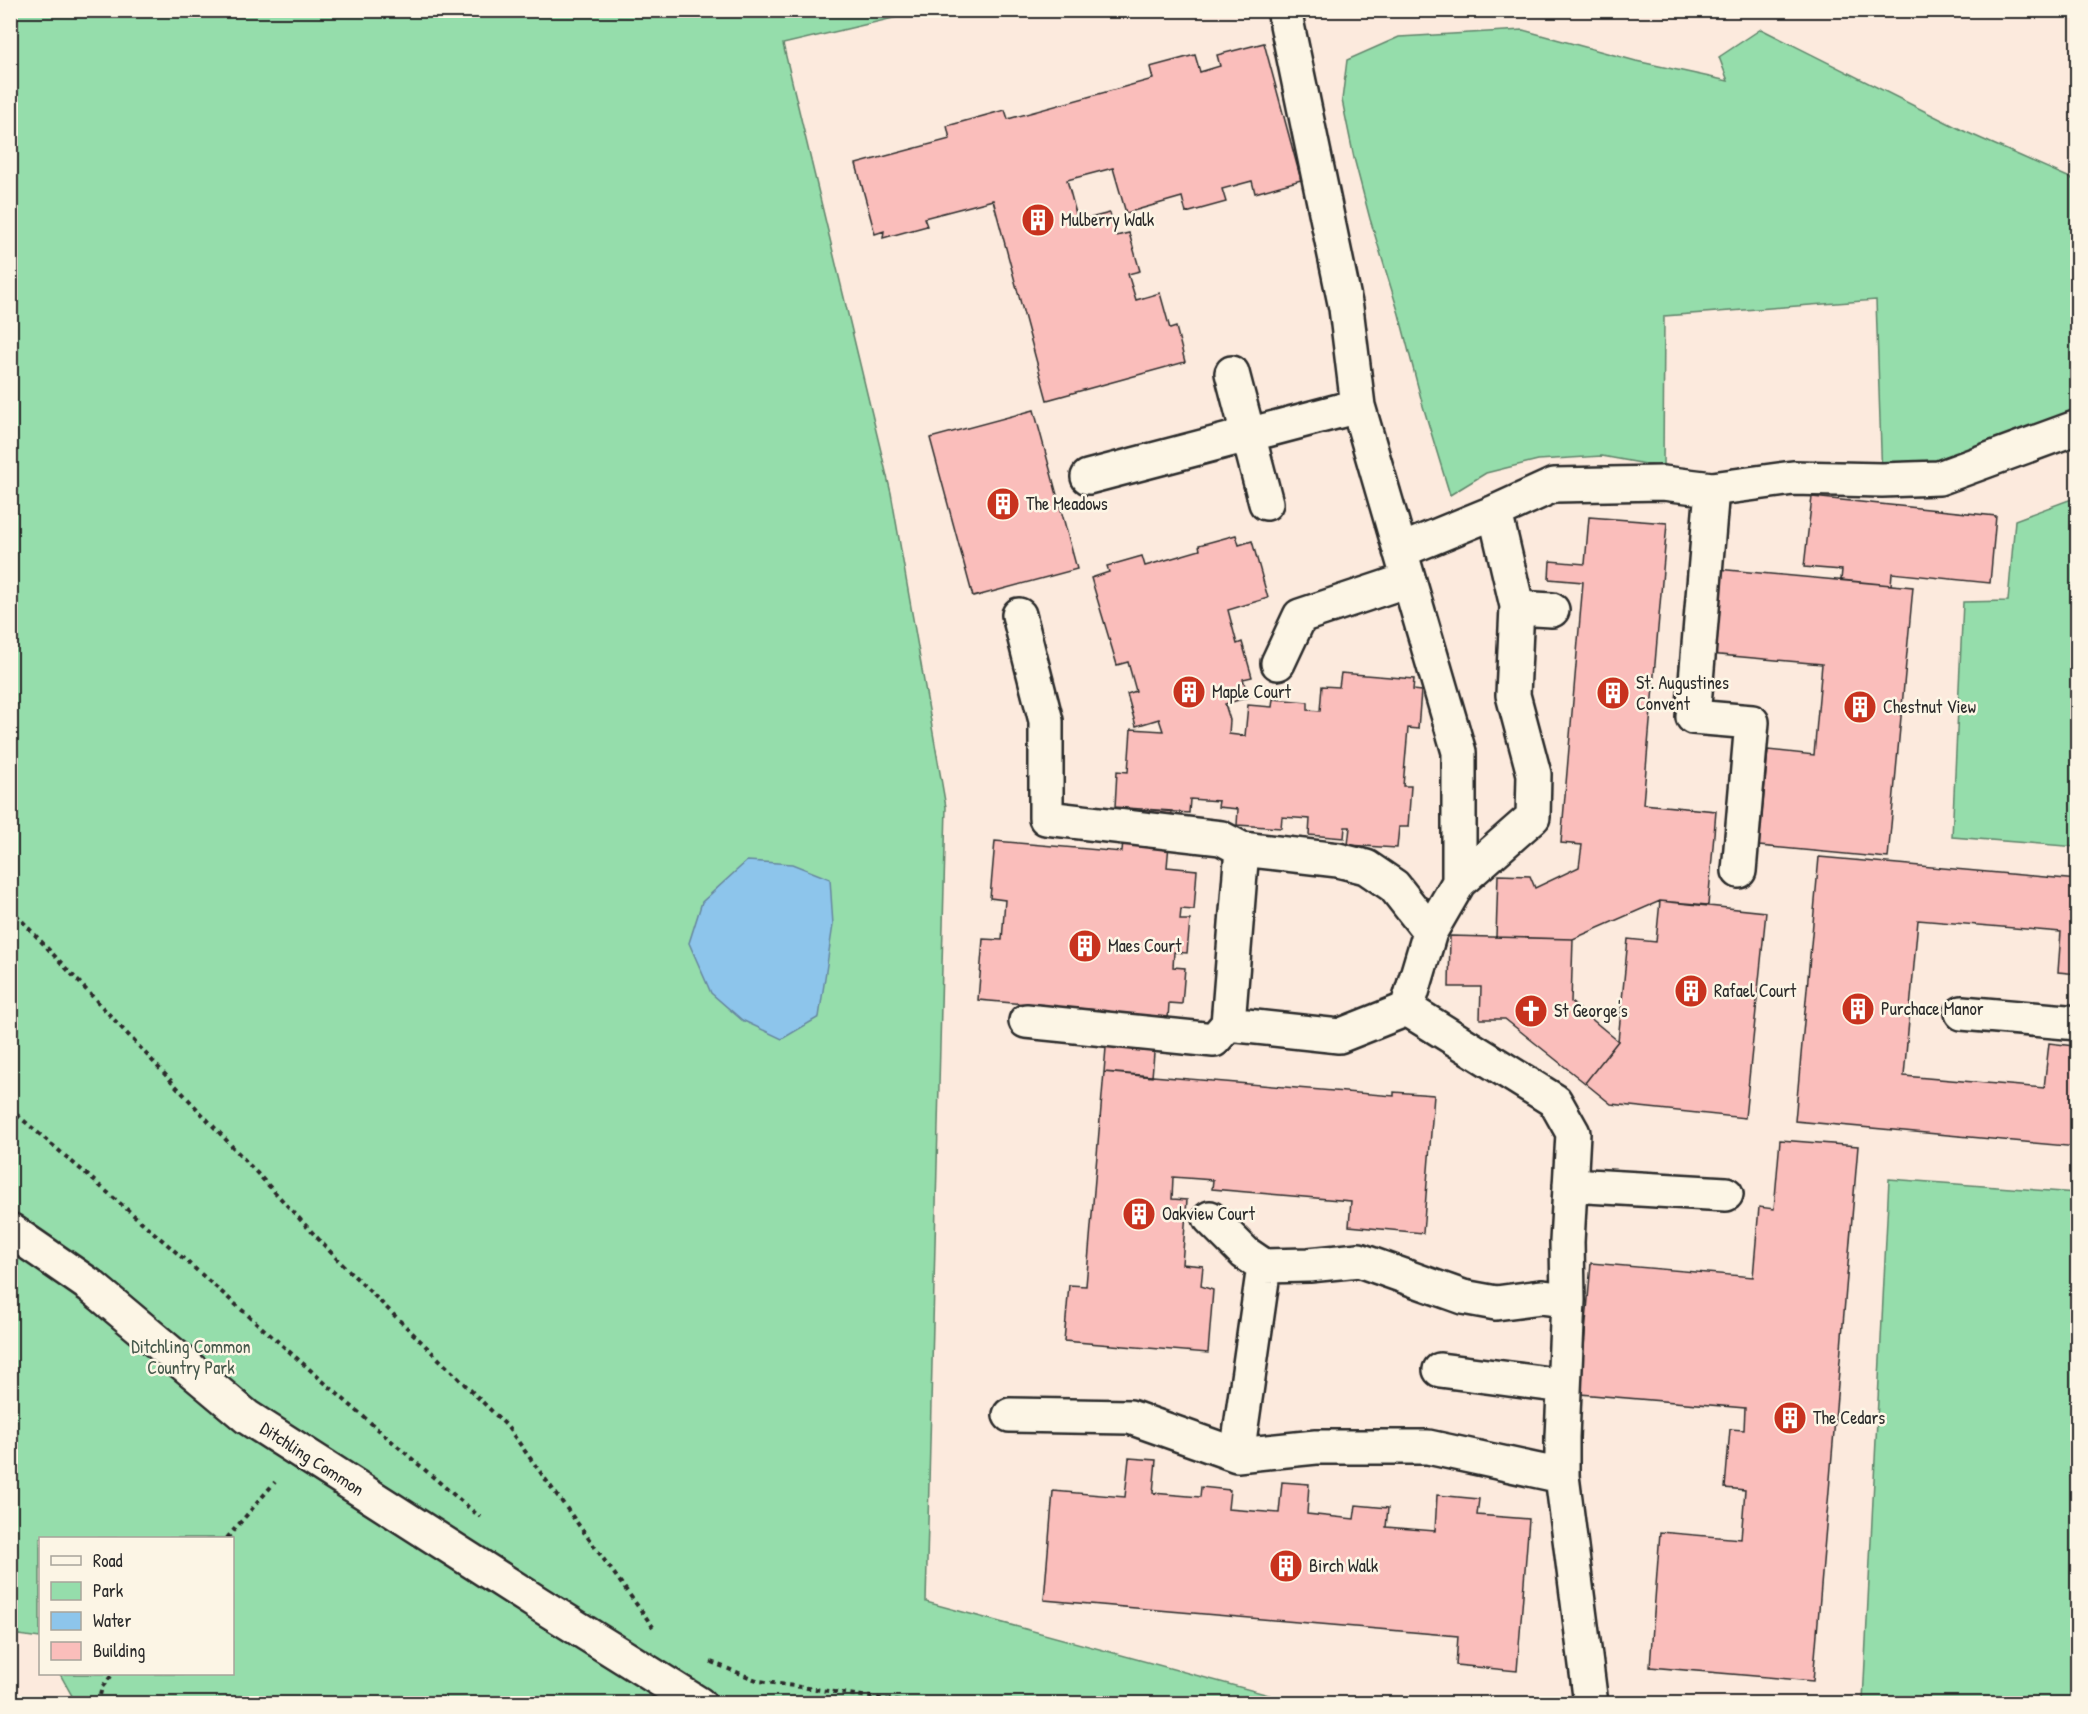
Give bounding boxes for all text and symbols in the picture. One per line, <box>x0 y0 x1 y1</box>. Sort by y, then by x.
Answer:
building icon: Mulberry Walk <box>1020 202 1056 238</box>
place label: Mulberry Walk <box>1061 207 1155 232</box>
building icon: The Meadows <box>985 486 1021 522</box>
place label: The Meadows <box>1026 491 1108 516</box>
place label: St. Augustines Convent <box>1636 670 1729 716</box>
building icon: Maple Court <box>1171 674 1207 710</box>
building icon: St. Augustines Convent <box>1595 675 1631 711</box>
place label: Maple Court <box>1212 679 1292 704</box>
building icon: Chestnut View <box>1842 689 1878 725</box>
place label: Chestnut View <box>1883 694 1976 719</box>
building icon: Maes Court <box>1067 928 1103 964</box>
place label: Maes Court <box>1108 933 1182 958</box>
building icon: Rafael Court <box>1673 973 1709 1009</box>
place label: Rafael Court <box>1714 978 1797 1003</box>
building icon: Purchace Manor <box>1840 991 1876 1027</box>
church icon: St George's <box>1513 993 1549 1029</box>
place label: Purchace Manor <box>1881 996 1984 1021</box>
place label: St George's <box>1554 998 1628 1023</box>
building icon: Oakview Court <box>1121 1196 1157 1232</box>
place label: Oakview Court <box>1162 1201 1256 1226</box>
park label: Ditchling Common Country Park <box>131 1334 251 1380</box>
building icon: The Cedars <box>1772 1400 1808 1436</box>
place label: The Cedars <box>1813 1405 1885 1430</box>
street label: Ditchling Common <box>255 1416 369 1502</box>
legend <box>39 1537 234 1675</box>
text: Road <box>93 1548 123 1573</box>
building icon: Birch Walk <box>1268 1548 1304 1584</box>
place label: Birch Walk <box>1309 1553 1379 1578</box>
text: Park <box>93 1578 124 1603</box>
text: Water <box>93 1608 131 1633</box>
text: Building <box>93 1638 145 1663</box>

